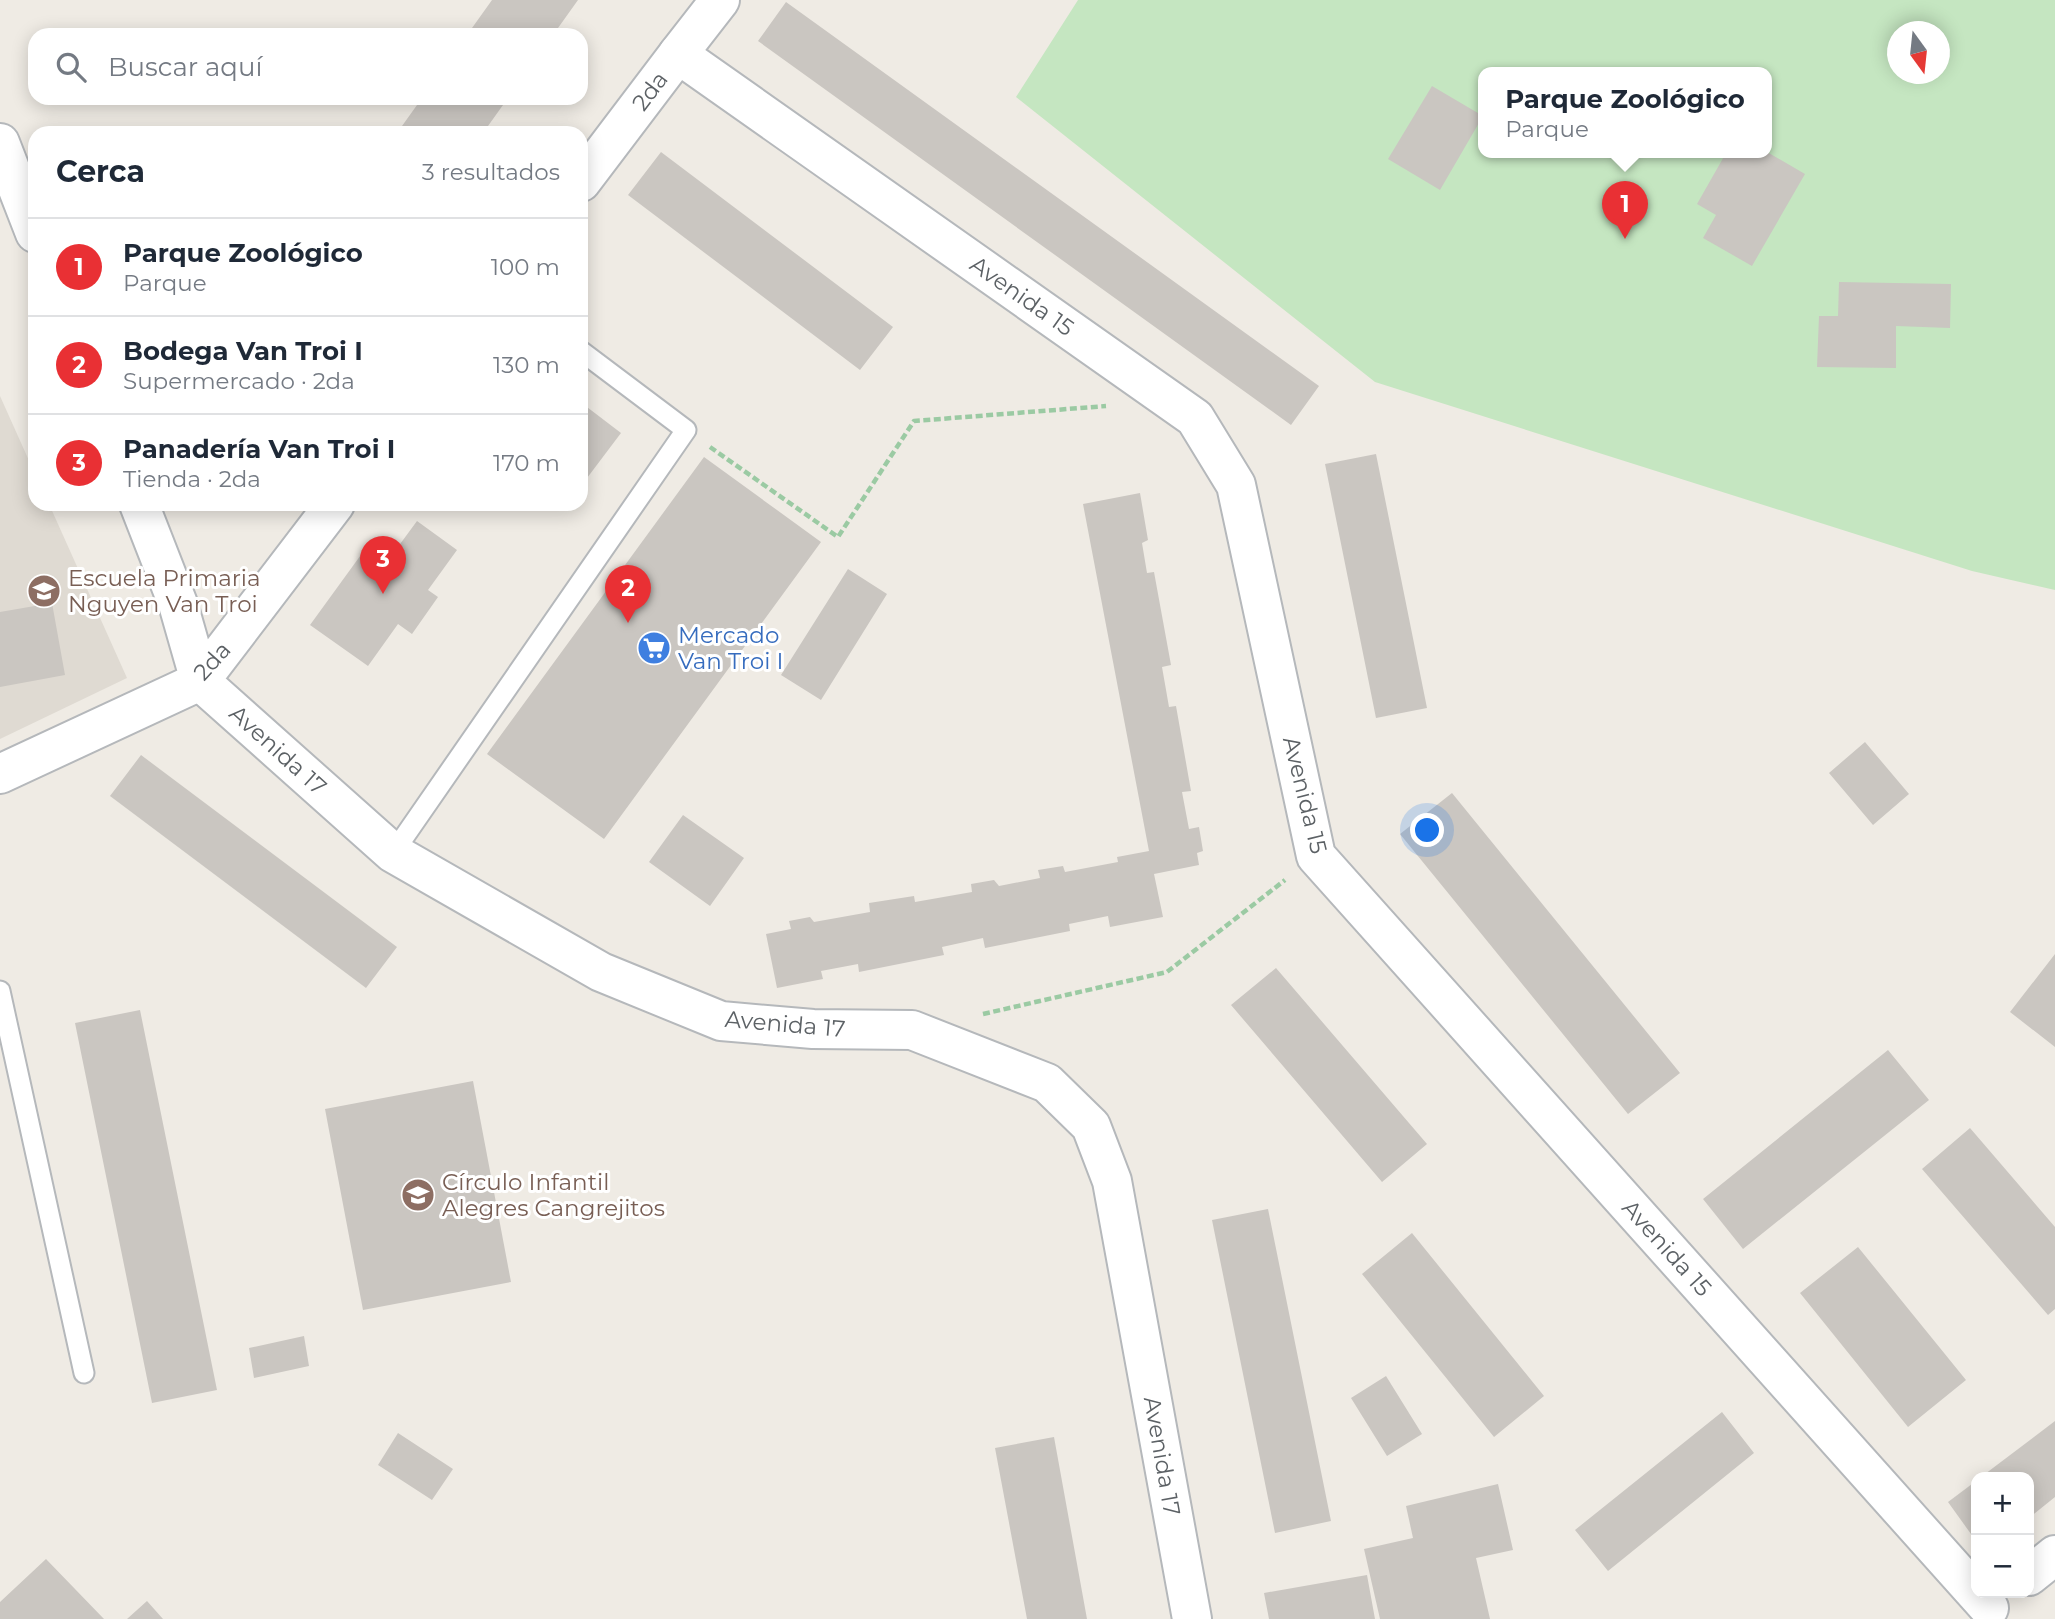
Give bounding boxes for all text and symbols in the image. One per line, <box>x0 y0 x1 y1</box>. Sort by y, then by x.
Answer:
north arrow <box>1887 21 1950 84</box>
search box <box>28 28 588 105</box>
icon: search <box>52 48 90 86</box>
text: Buscar aquí <box>108 51 262 83</box>
street label: 2da <box>626 66 674 116</box>
popup <box>1478 67 1772 158</box>
text: Parque Zoológico <box>1505 83 1745 115</box>
text: Parque <box>1505 115 1589 143</box>
text: Cerca <box>56 153 145 190</box>
text: 3 resultados <box>422 158 560 186</box>
pin: 1 <box>1602 181 1648 239</box>
text: Parque Zoológico <box>123 237 363 269</box>
street label: Avenida 15 <box>965 250 1079 342</box>
text: 1 <box>74 253 84 281</box>
text: 100 m <box>491 253 560 281</box>
text: Parque <box>123 269 207 297</box>
text: Bodega Van Troi I <box>123 335 363 367</box>
text: 2 <box>72 351 86 379</box>
text: 130 m <box>493 351 560 379</box>
text: Supermercado · 2da <box>123 367 355 395</box>
text: Panadería Van Troi I <box>123 433 395 465</box>
text: 3 <box>72 449 86 477</box>
text: 170 m <box>493 449 560 477</box>
text: Tienda · 2da <box>123 465 261 493</box>
pin: 3 <box>360 536 406 594</box>
place label: Escuela Primaria Nguyen Van Troi <box>68 564 261 618</box>
pin: 2 <box>605 565 651 623</box>
school or university icon: Escuela Primaria Nguyen Van Troi <box>25 572 63 610</box>
place label: Mercado Van Troi I <box>678 621 783 675</box>
supermarket icon: Mercado Van Troi I <box>635 629 673 667</box>
street label: 2da <box>188 636 236 686</box>
street label: Avenida 17 <box>224 699 332 801</box>
street label: Avenida 15 <box>1277 733 1333 857</box>
your location <box>1410 813 1444 847</box>
street label: Avenida 17 <box>724 1005 846 1043</box>
place label: Círculo Infantil Alegres Cangrejitos <box>442 1168 665 1222</box>
school or university icon: Círculo Infantil Alegres Cangrejitos <box>399 1176 437 1214</box>
street label: Avenida 15 <box>1616 1194 1718 1302</box>
street label: Avenida 17 <box>1138 1394 1186 1518</box>
map controls <box>1971 1472 2034 1598</box>
button: + <box>1971 1472 2034 1535</box>
button: − <box>1971 1535 2034 1598</box>

